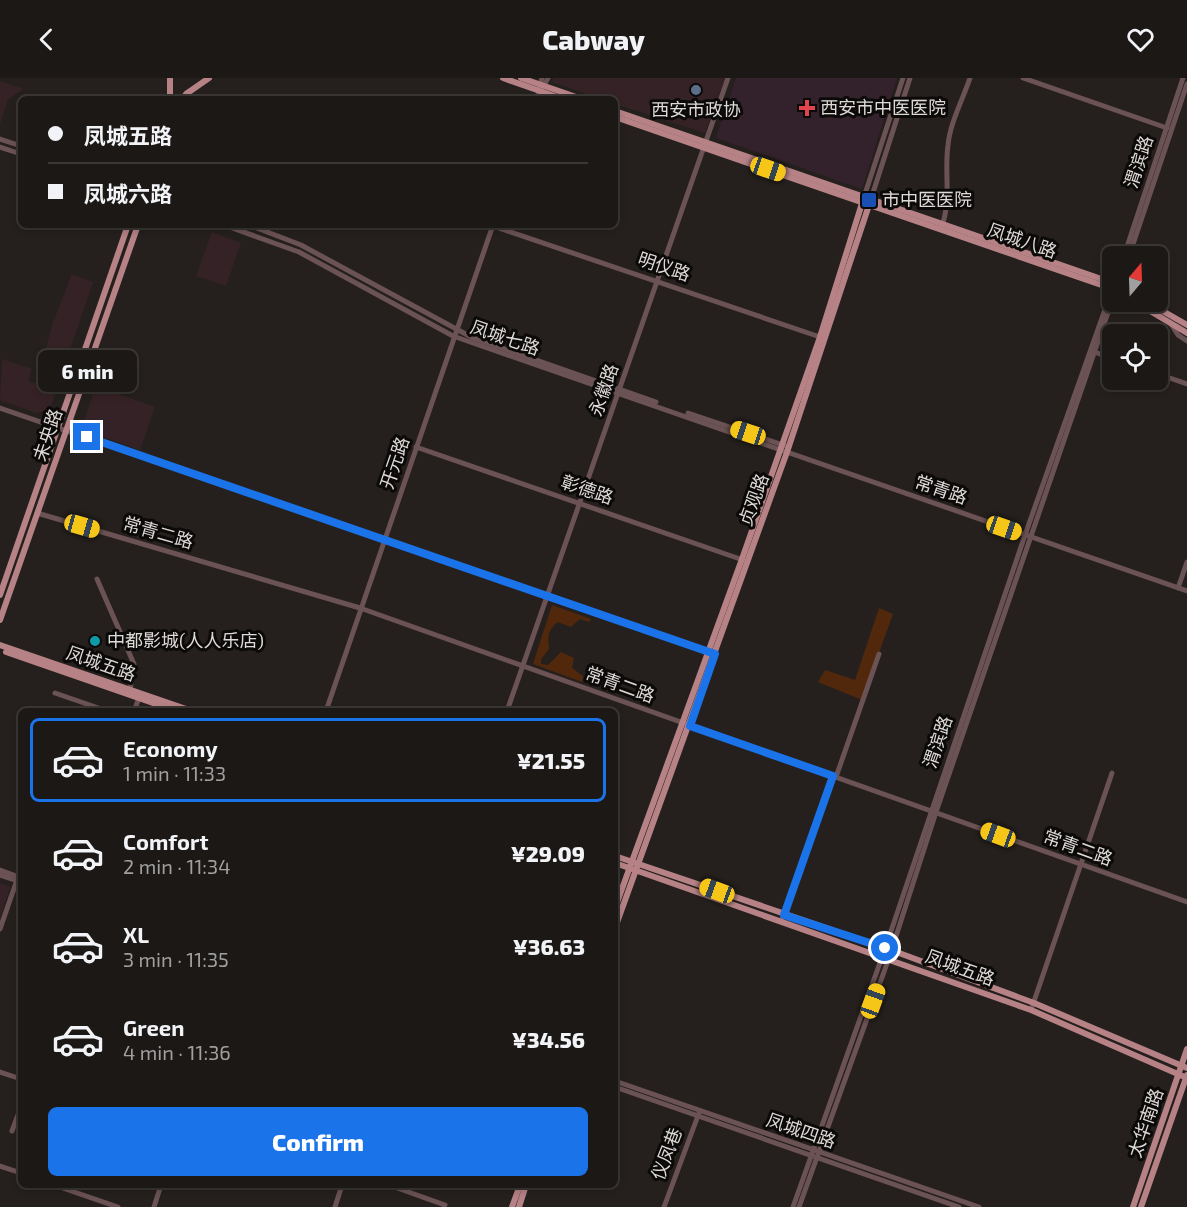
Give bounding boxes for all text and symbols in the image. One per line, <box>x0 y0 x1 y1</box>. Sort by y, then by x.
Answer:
icon: back <box>30 23 63 56</box>
text: Cabway <box>542 23 645 55</box>
icon: heart <box>1124 23 1157 56</box>
marker: 西安市政协 <box>689 83 703 97</box>
place label: 西安市中医医院 <box>820 96 946 118</box>
place label: 西安市政协 <box>651 98 741 120</box>
marker: 西安市中医医院 <box>798 99 816 117</box>
text: 凤城五路 <box>84 122 172 148</box>
street label: 渭滨路 <box>1119 133 1157 191</box>
car <box>748 155 788 183</box>
text: 凤城六路 <box>84 180 172 206</box>
place label: 市中医医院 <box>882 188 972 210</box>
marker: 市中医医院 <box>860 191 878 209</box>
street label: 凤城八路 <box>985 218 1060 262</box>
north arrow <box>1102 246 1168 312</box>
map controls <box>1102 246 1168 390</box>
street label: 明仪路 <box>635 247 693 285</box>
street label: 凤城七路 <box>468 315 543 359</box>
button: locate <box>1102 324 1168 390</box>
callout: 6 min <box>38 350 136 392</box>
text: 6 min <box>62 359 113 383</box>
street label: 永徽路 <box>584 361 622 419</box>
street label: 未央路 <box>28 406 66 464</box>
car <box>728 419 768 447</box>
route end <box>73 423 100 450</box>
street label: 开元路 <box>375 434 413 492</box>
street label: 彰德路 <box>558 470 616 508</box>
street label: 常青路 <box>912 470 970 508</box>
street label: 贞观路 <box>733 471 773 529</box>
car <box>62 512 102 540</box>
street label: 常青二路 <box>121 512 196 553</box>
car <box>984 514 1024 542</box>
place label: 中都影城(人人乐店) <box>107 629 264 651</box>
marker: 中都影城(人人乐店) <box>88 634 102 648</box>
street label: 凤城五路 <box>64 641 139 685</box>
street label: 常青二路 <box>583 661 658 707</box>
street label: 渭滨路 <box>918 713 956 771</box>
icon: car <box>51 733 105 787</box>
text: Economy <box>123 735 218 761</box>
text: ¥21.55 <box>517 747 585 773</box>
text: 1 min · 11:33 <box>123 761 226 785</box>
car <box>978 820 1018 850</box>
street label: 常青二路 <box>1041 824 1116 870</box>
icon: car <box>51 826 105 880</box>
text: Comfort <box>123 828 208 854</box>
text: ¥29.09 <box>511 840 585 866</box>
text: 2 min · 11:34 <box>123 854 231 878</box>
car <box>697 876 737 906</box>
icon: car <box>51 919 105 973</box>
text: XL <box>123 921 149 947</box>
text: ¥36.63 <box>513 933 585 959</box>
route start <box>871 934 898 961</box>
street label: 凤城五路 <box>923 944 998 990</box>
text: 3 min · 11:35 <box>123 947 229 971</box>
car <box>858 981 888 1021</box>
icon: car <box>51 1012 105 1066</box>
text: Green <box>123 1014 185 1040</box>
text: ¥34.56 <box>512 1026 585 1052</box>
text: 4 min · 11:36 <box>123 1040 231 1064</box>
street label: 太华南路 <box>1123 1085 1167 1160</box>
button: Confirm <box>48 1107 588 1176</box>
street label: 凤城四路 <box>764 1108 839 1152</box>
street label: 仪凤巷 <box>646 1124 686 1183</box>

